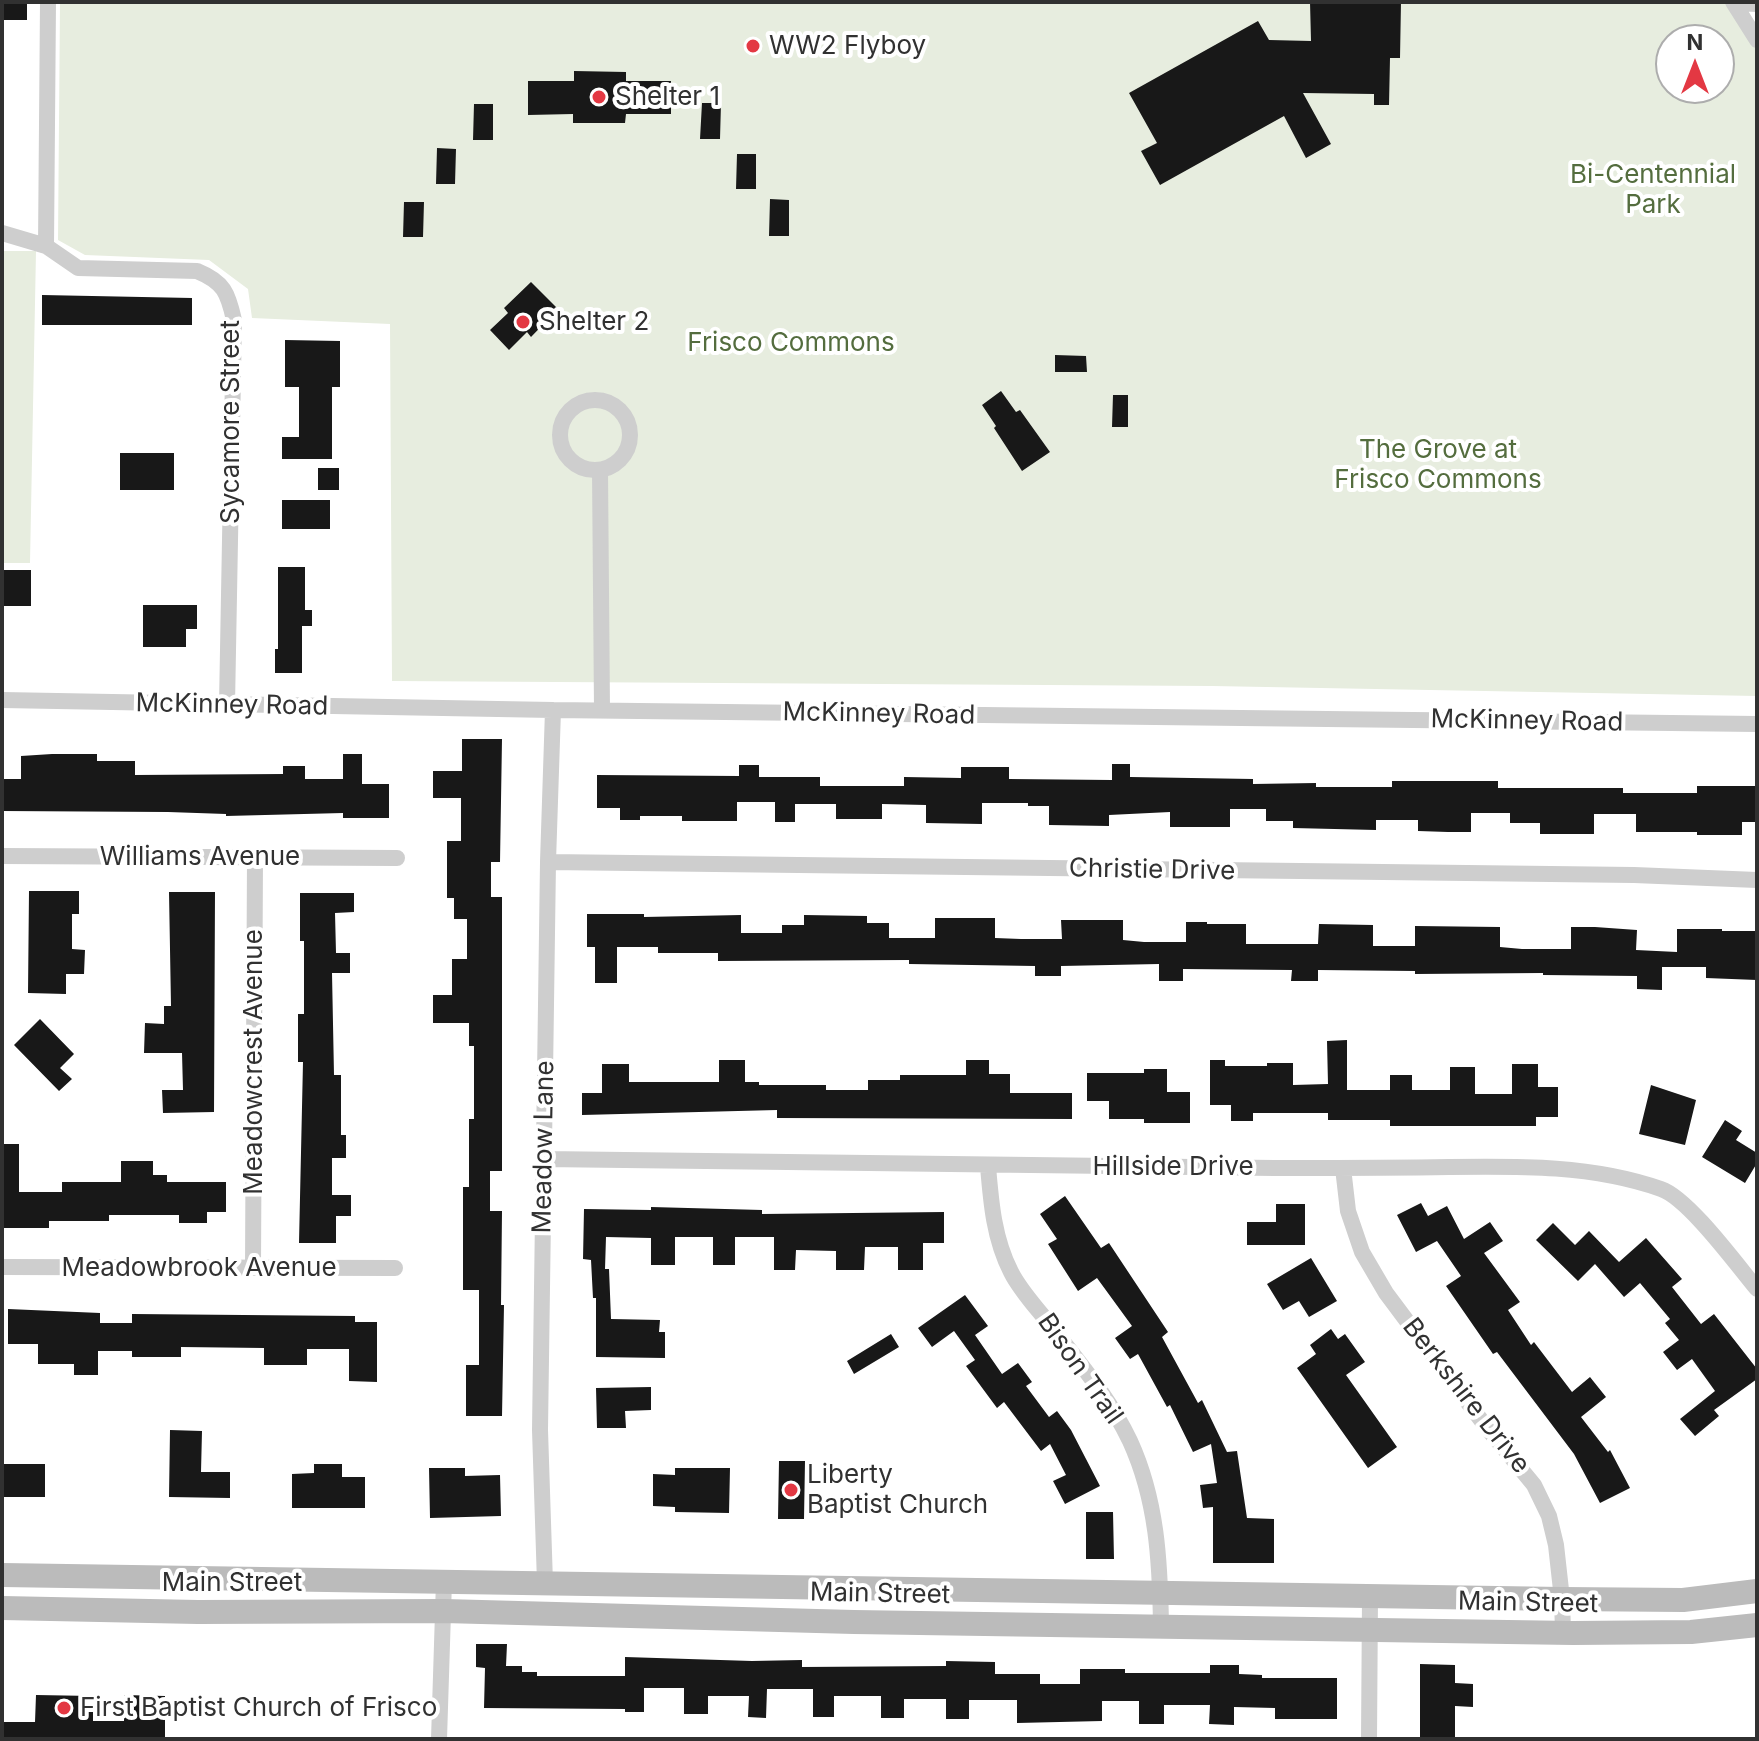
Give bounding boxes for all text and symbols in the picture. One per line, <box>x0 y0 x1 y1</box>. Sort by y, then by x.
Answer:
north arrow <box>1655 24 1735 104</box>
text: N <box>1687 29 1703 55</box>
place label: WW2 Flyboy <box>769 30 926 62</box>
marker: WW2 Flyboy <box>744 37 762 55</box>
place label: Shelter 1 <box>615 81 720 113</box>
marker: Shelter 1 <box>590 88 608 106</box>
park label: Bi-Centennial Park <box>1570 159 1736 220</box>
place label: Shelter 2 <box>539 306 649 338</box>
marker: Shelter 2 <box>514 313 532 331</box>
street label: Sycamore Street <box>215 320 247 524</box>
park label: Frisco Commons <box>687 327 895 359</box>
park label: The Grove at Frisco Commons <box>1334 434 1542 496</box>
street label: McKinney Road <box>135 688 329 722</box>
street label: McKinney Road <box>782 697 976 731</box>
street label: McKinney Road <box>1430 704 1624 738</box>
street label: Williams Avenue <box>100 841 300 873</box>
street label: Christie Drive <box>1069 853 1235 887</box>
street label: Meadowcrest Avenue <box>238 929 270 1195</box>
street label: Meadow Lane <box>527 1060 561 1234</box>
street label: Hillside Drive <box>1092 1151 1254 1183</box>
street label: Meadowbrook Avenue <box>61 1252 337 1284</box>
street label: Bison Trail <box>1031 1308 1129 1430</box>
street label: Berkshire Drive <box>1396 1312 1536 1480</box>
place label: Liberty Baptist Church <box>807 1459 988 1520</box>
marker: Liberty Baptist Church <box>782 1481 800 1499</box>
street label: Main Street <box>162 1567 302 1599</box>
street label: Main Street <box>810 1577 950 1611</box>
street label: Main Street <box>1458 1586 1598 1620</box>
place label: First Baptist Church of Frisco <box>80 1692 437 1724</box>
marker: First Baptist Church of Frisco <box>55 1699 73 1717</box>

